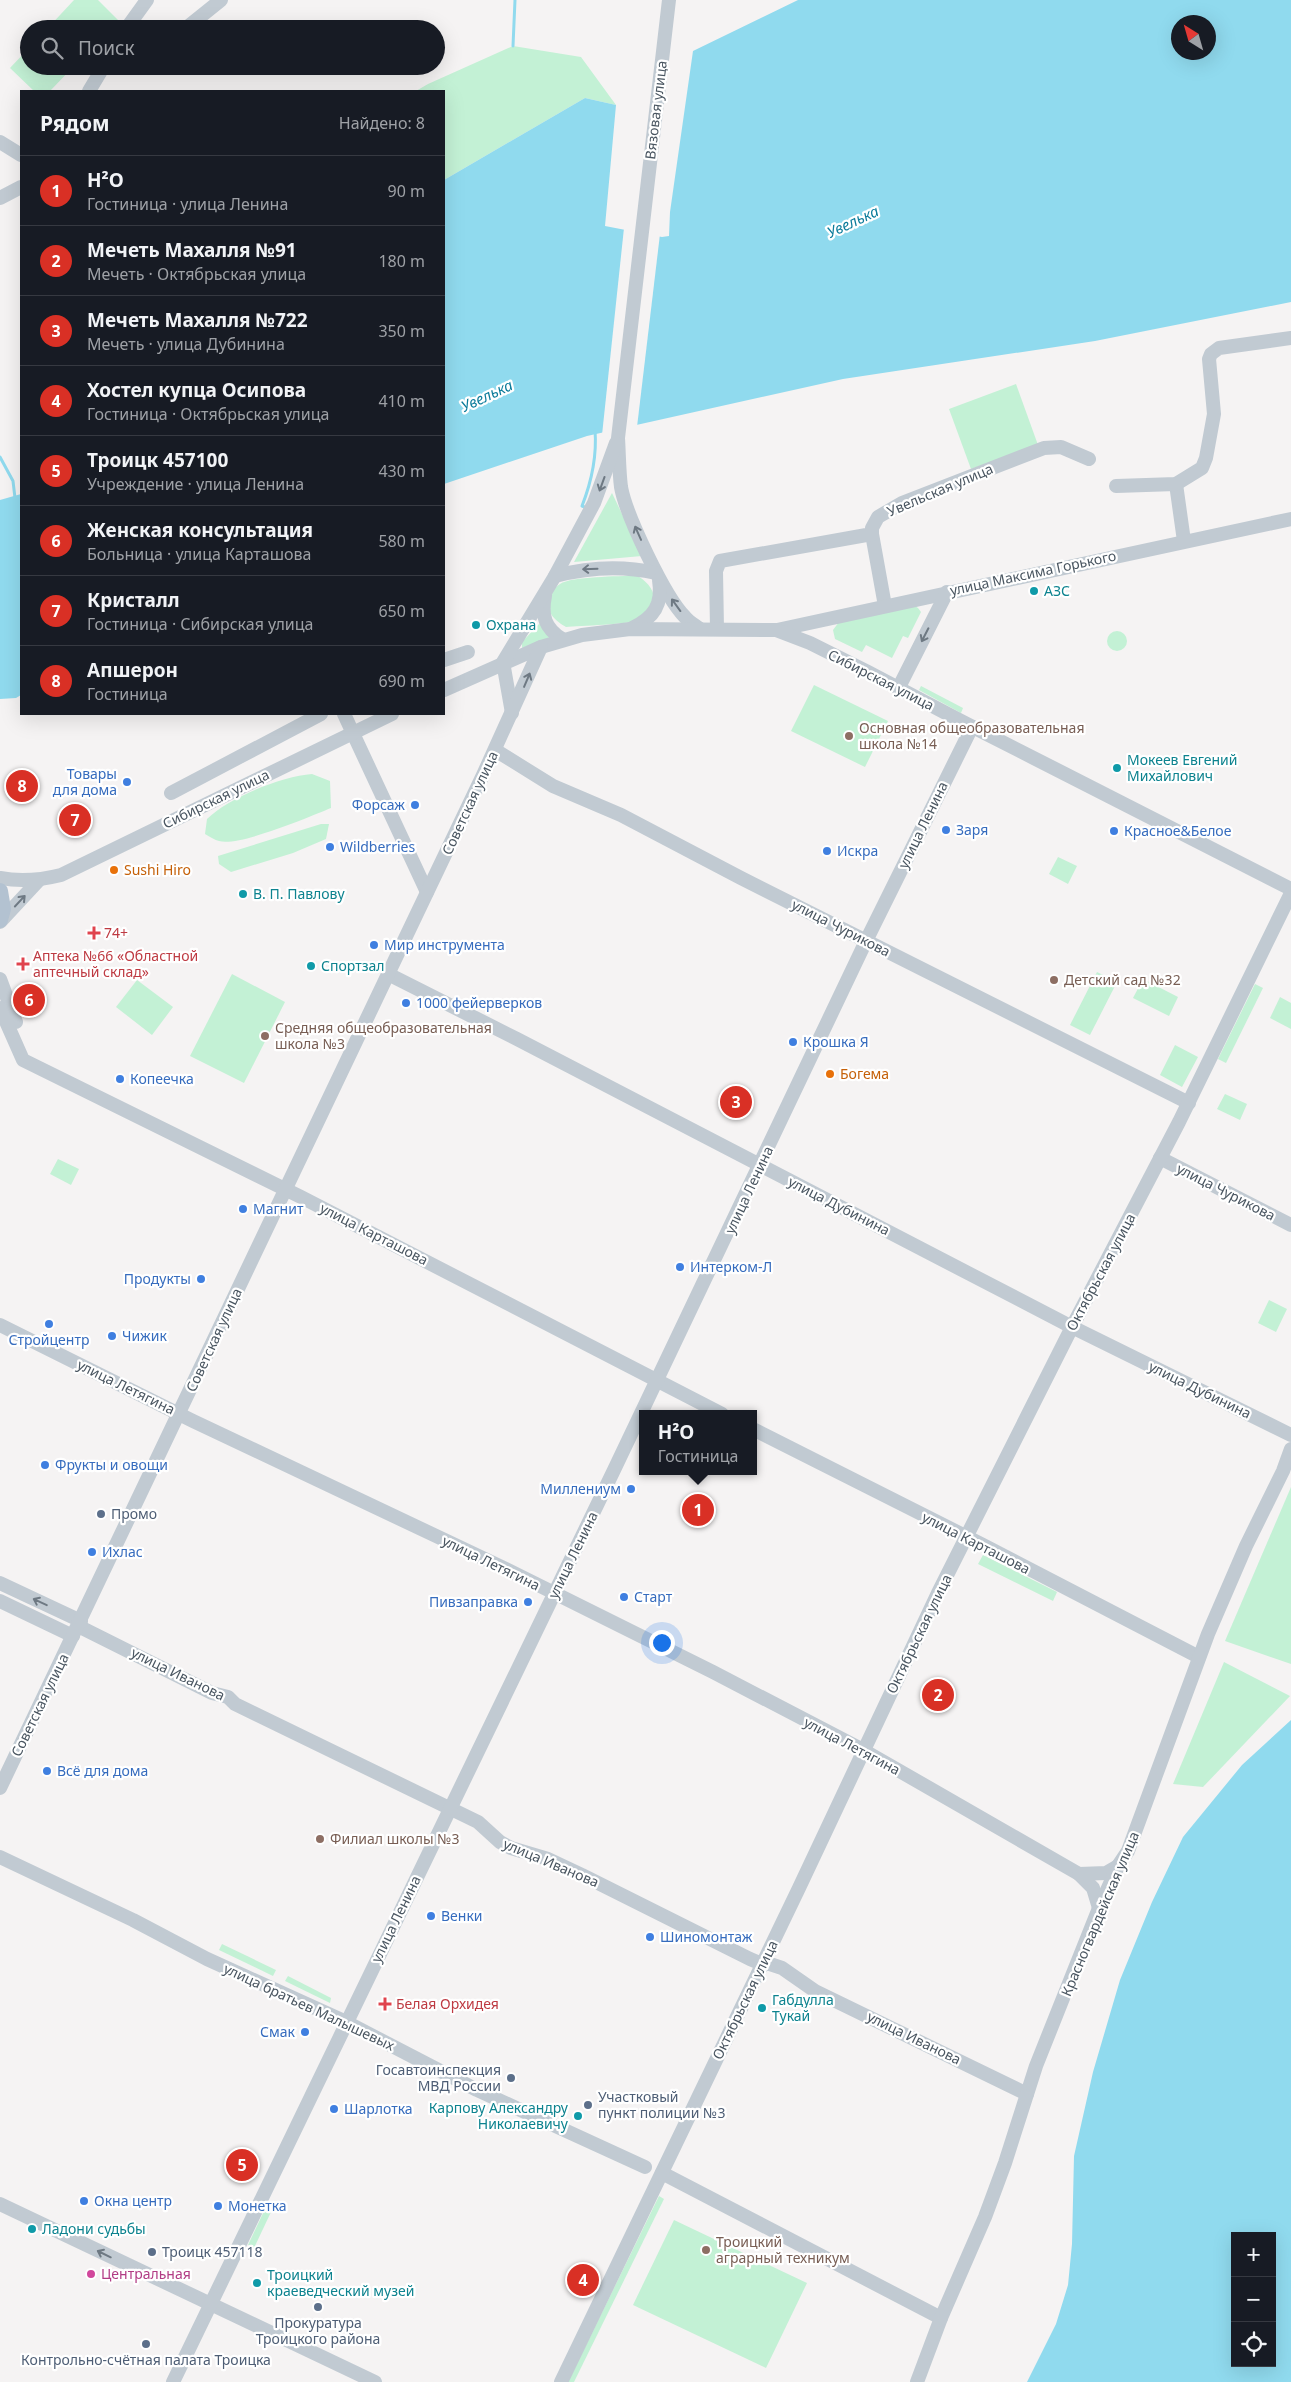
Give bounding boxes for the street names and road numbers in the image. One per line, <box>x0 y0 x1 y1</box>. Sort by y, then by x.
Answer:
street label: Вязовая улица <box>640 60 671 160</box>
street label: Увельская улица <box>884 459 996 520</box>
street label: улица Максима Горького <box>948 546 1118 599</box>
street label: Сибирская улица <box>825 645 937 714</box>
street label: Советская улица <box>437 748 502 858</box>
street label: Сибирская улица <box>159 764 272 833</box>
street label: улица Ленина <box>893 778 952 871</box>
street label: улица Чурикова <box>789 895 894 961</box>
street label: улица Ленина <box>720 1143 777 1237</box>
street label: улица Чурикова <box>1174 1159 1279 1225</box>
street label: улица Дубинина <box>785 1172 893 1239</box>
street label: улица Карташова <box>317 1198 432 1269</box>
street label: Октябрьская улица <box>1062 1210 1140 1334</box>
street label: Советская улица <box>181 1285 246 1395</box>
street label: улица Летягина <box>74 1355 178 1418</box>
street label: улица Дубинина <box>1146 1357 1255 1423</box>
street label: улица Карташова <box>919 1507 1034 1578</box>
street label: улица Ленина <box>543 1508 602 1601</box>
street label: улица Летягина <box>439 1531 543 1594</box>
street label: Октябрьская улица <box>881 1571 956 1697</box>
street label: улица Иванова <box>128 1643 228 1704</box>
street label: Советская улица <box>6 1650 73 1759</box>
street label: улица Летягина <box>801 1712 904 1779</box>
street label: Красногвардейская улица <box>1056 1829 1143 1999</box>
street label: улица Иванова <box>500 1834 602 1891</box>
street label: улица Ленина <box>366 1872 425 1965</box>
street label: Октябрьская улица <box>707 1937 782 2063</box>
street label: улица братьев Малышевых <box>221 1959 398 2055</box>
street label: улица Иванова <box>864 2007 964 2068</box>

